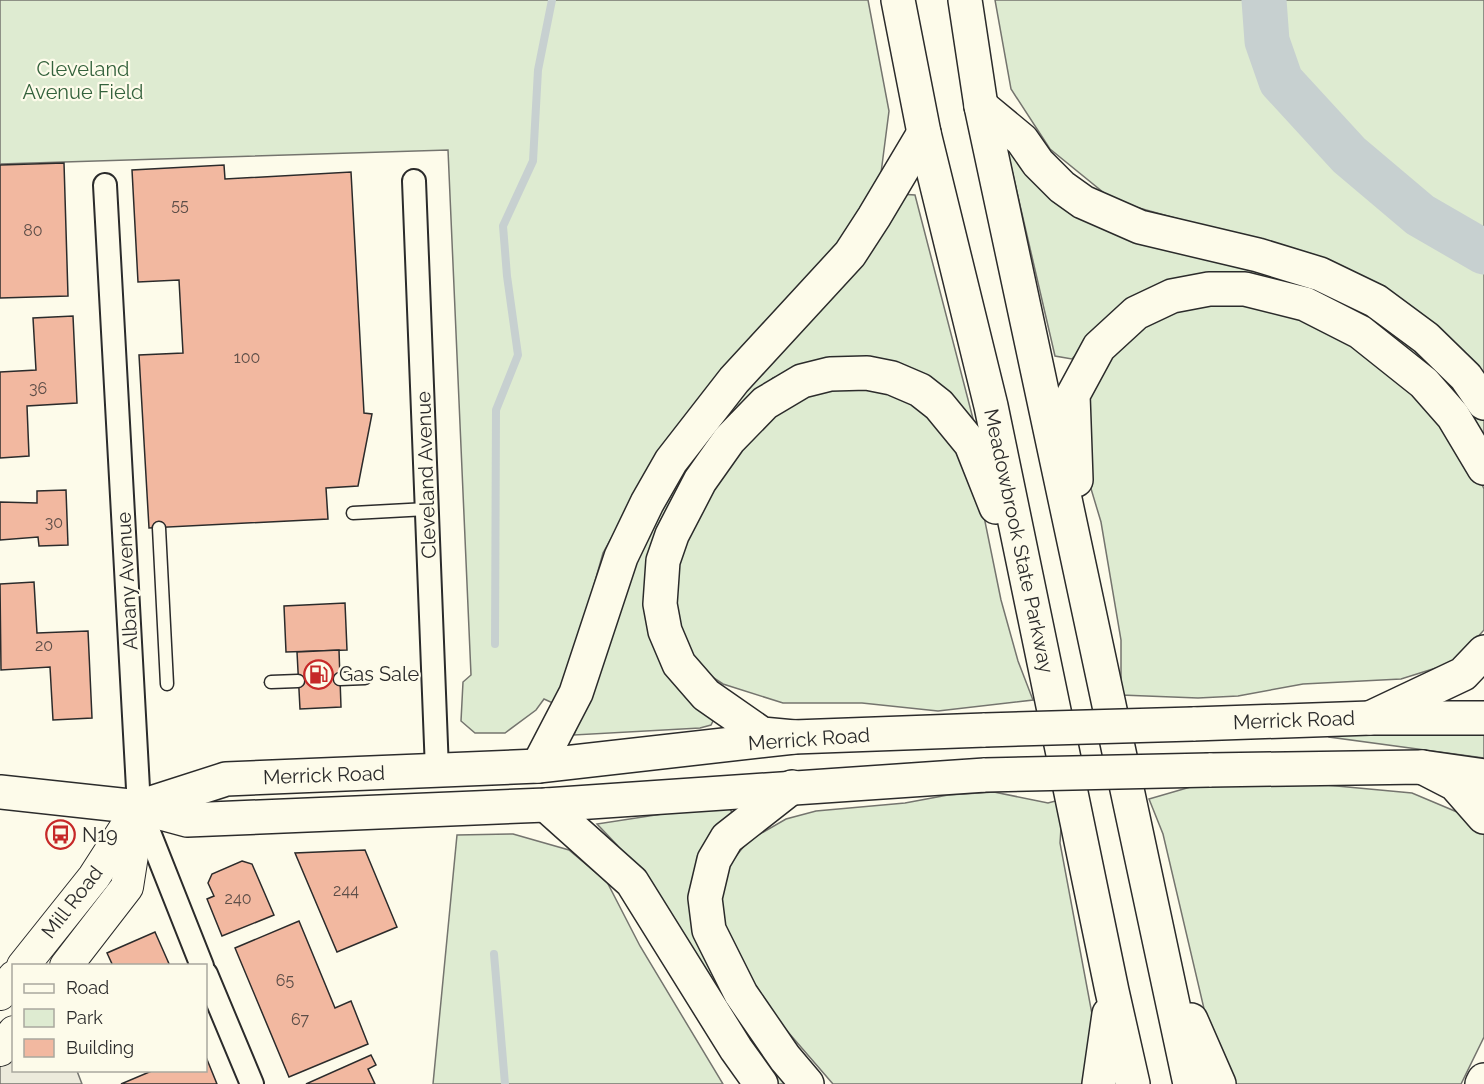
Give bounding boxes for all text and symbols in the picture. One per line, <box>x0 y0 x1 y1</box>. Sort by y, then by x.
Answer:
park label: Cleveland Avenue Field <box>22 57 144 104</box>
house number: 55 <box>171 196 189 215</box>
house number: 80 <box>23 221 43 240</box>
house number: 100 <box>234 348 260 367</box>
house number: 36 <box>29 379 47 398</box>
street label: Cleveland Avenue <box>411 390 441 559</box>
street label: Meadowbrook State Parkway <box>979 407 1059 676</box>
street label: Albany Avenue <box>111 511 143 651</box>
house number: 30 <box>45 513 63 532</box>
house number: 20 <box>35 636 53 655</box>
fuel station icon: Gas Sale <box>302 658 334 690</box>
place label: Gas Sale <box>339 662 419 686</box>
street label: Merrick Road <box>1233 706 1355 734</box>
street label: Merrick Road <box>747 723 871 755</box>
street label: Merrick Road <box>263 761 385 789</box>
bus stop icon: N19 <box>45 819 77 851</box>
place label: N19 <box>82 823 118 847</box>
street label: Mill Road <box>36 861 108 943</box>
house number: 244 <box>333 881 359 900</box>
house number: 240 <box>225 889 251 908</box>
legend <box>12 964 207 1072</box>
house number: 65 <box>276 971 294 990</box>
text: Road <box>66 977 109 998</box>
text: Park <box>66 1007 103 1028</box>
house number: 67 <box>291 1010 310 1029</box>
text: Building <box>66 1037 134 1058</box>

